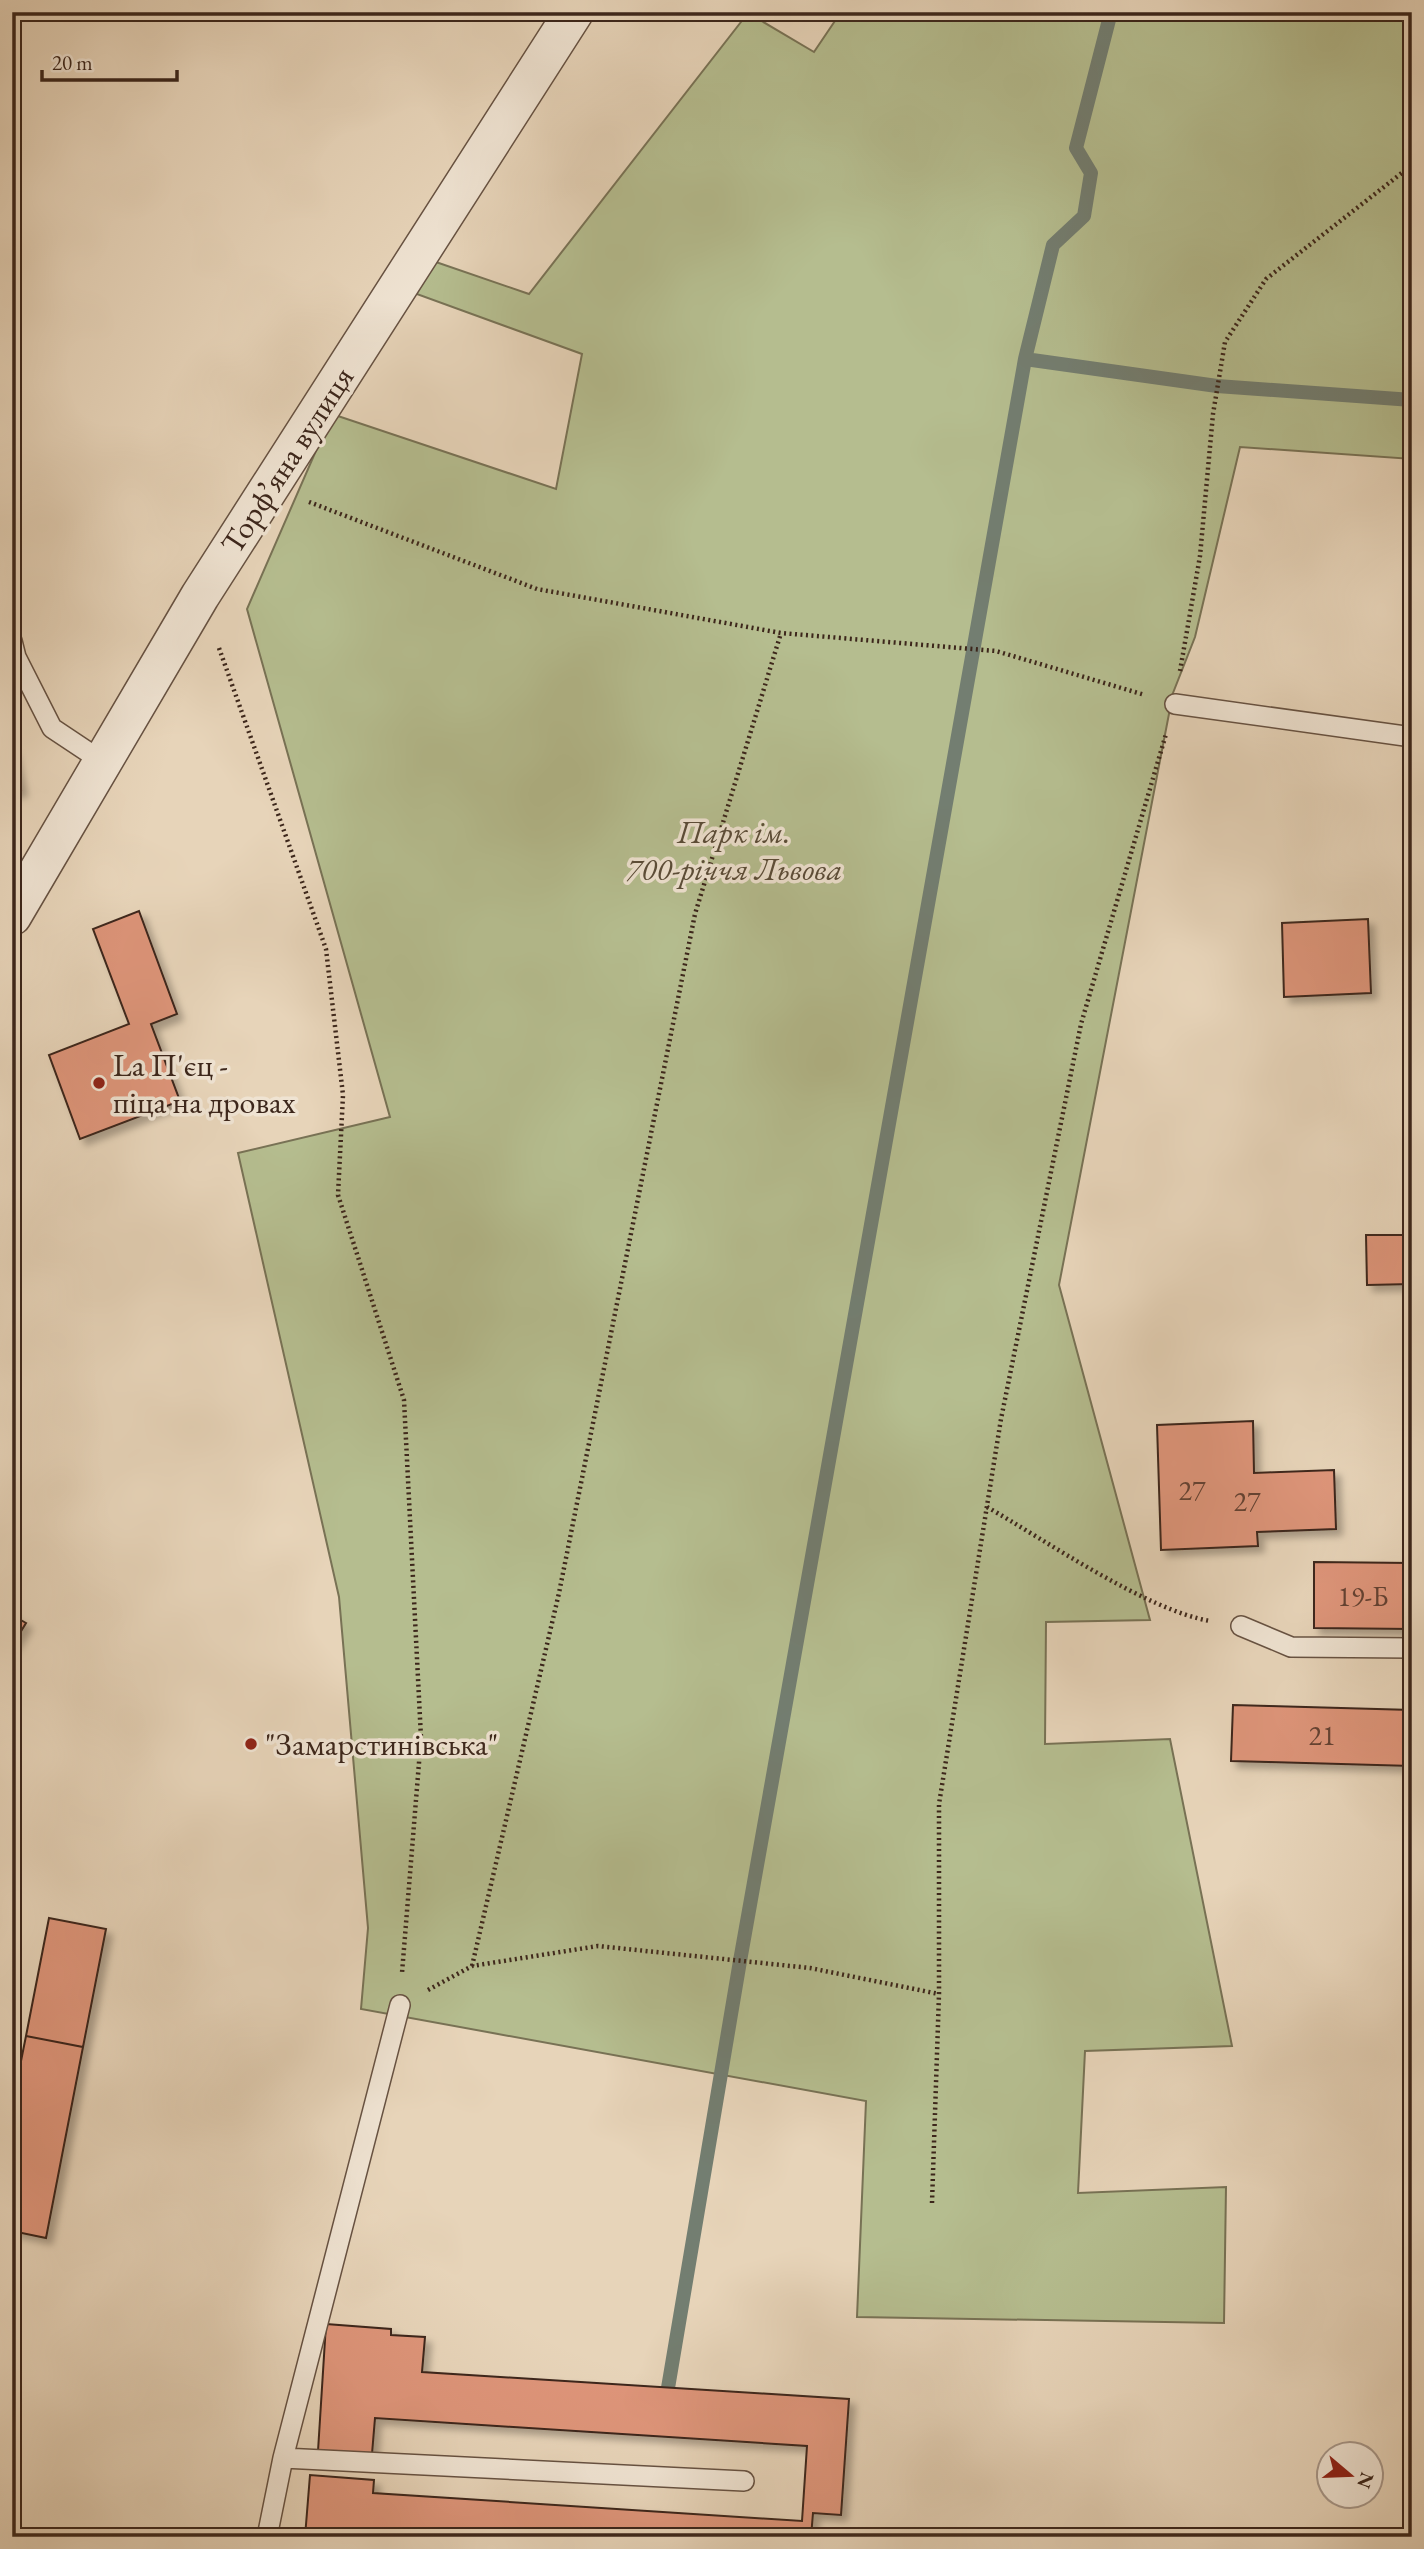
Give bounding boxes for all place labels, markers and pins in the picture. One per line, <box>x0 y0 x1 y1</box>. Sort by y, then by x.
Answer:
place label: La П'єц - піца на дровах <box>113 1044 296 1123</box>
marker: La П'єц - піца на дровах <box>91 1075 107 1091</box>
place label: "Замарстинівська" <box>265 1723 498 1765</box>
marker: "Замарстинівська" <box>243 1736 259 1752</box>

